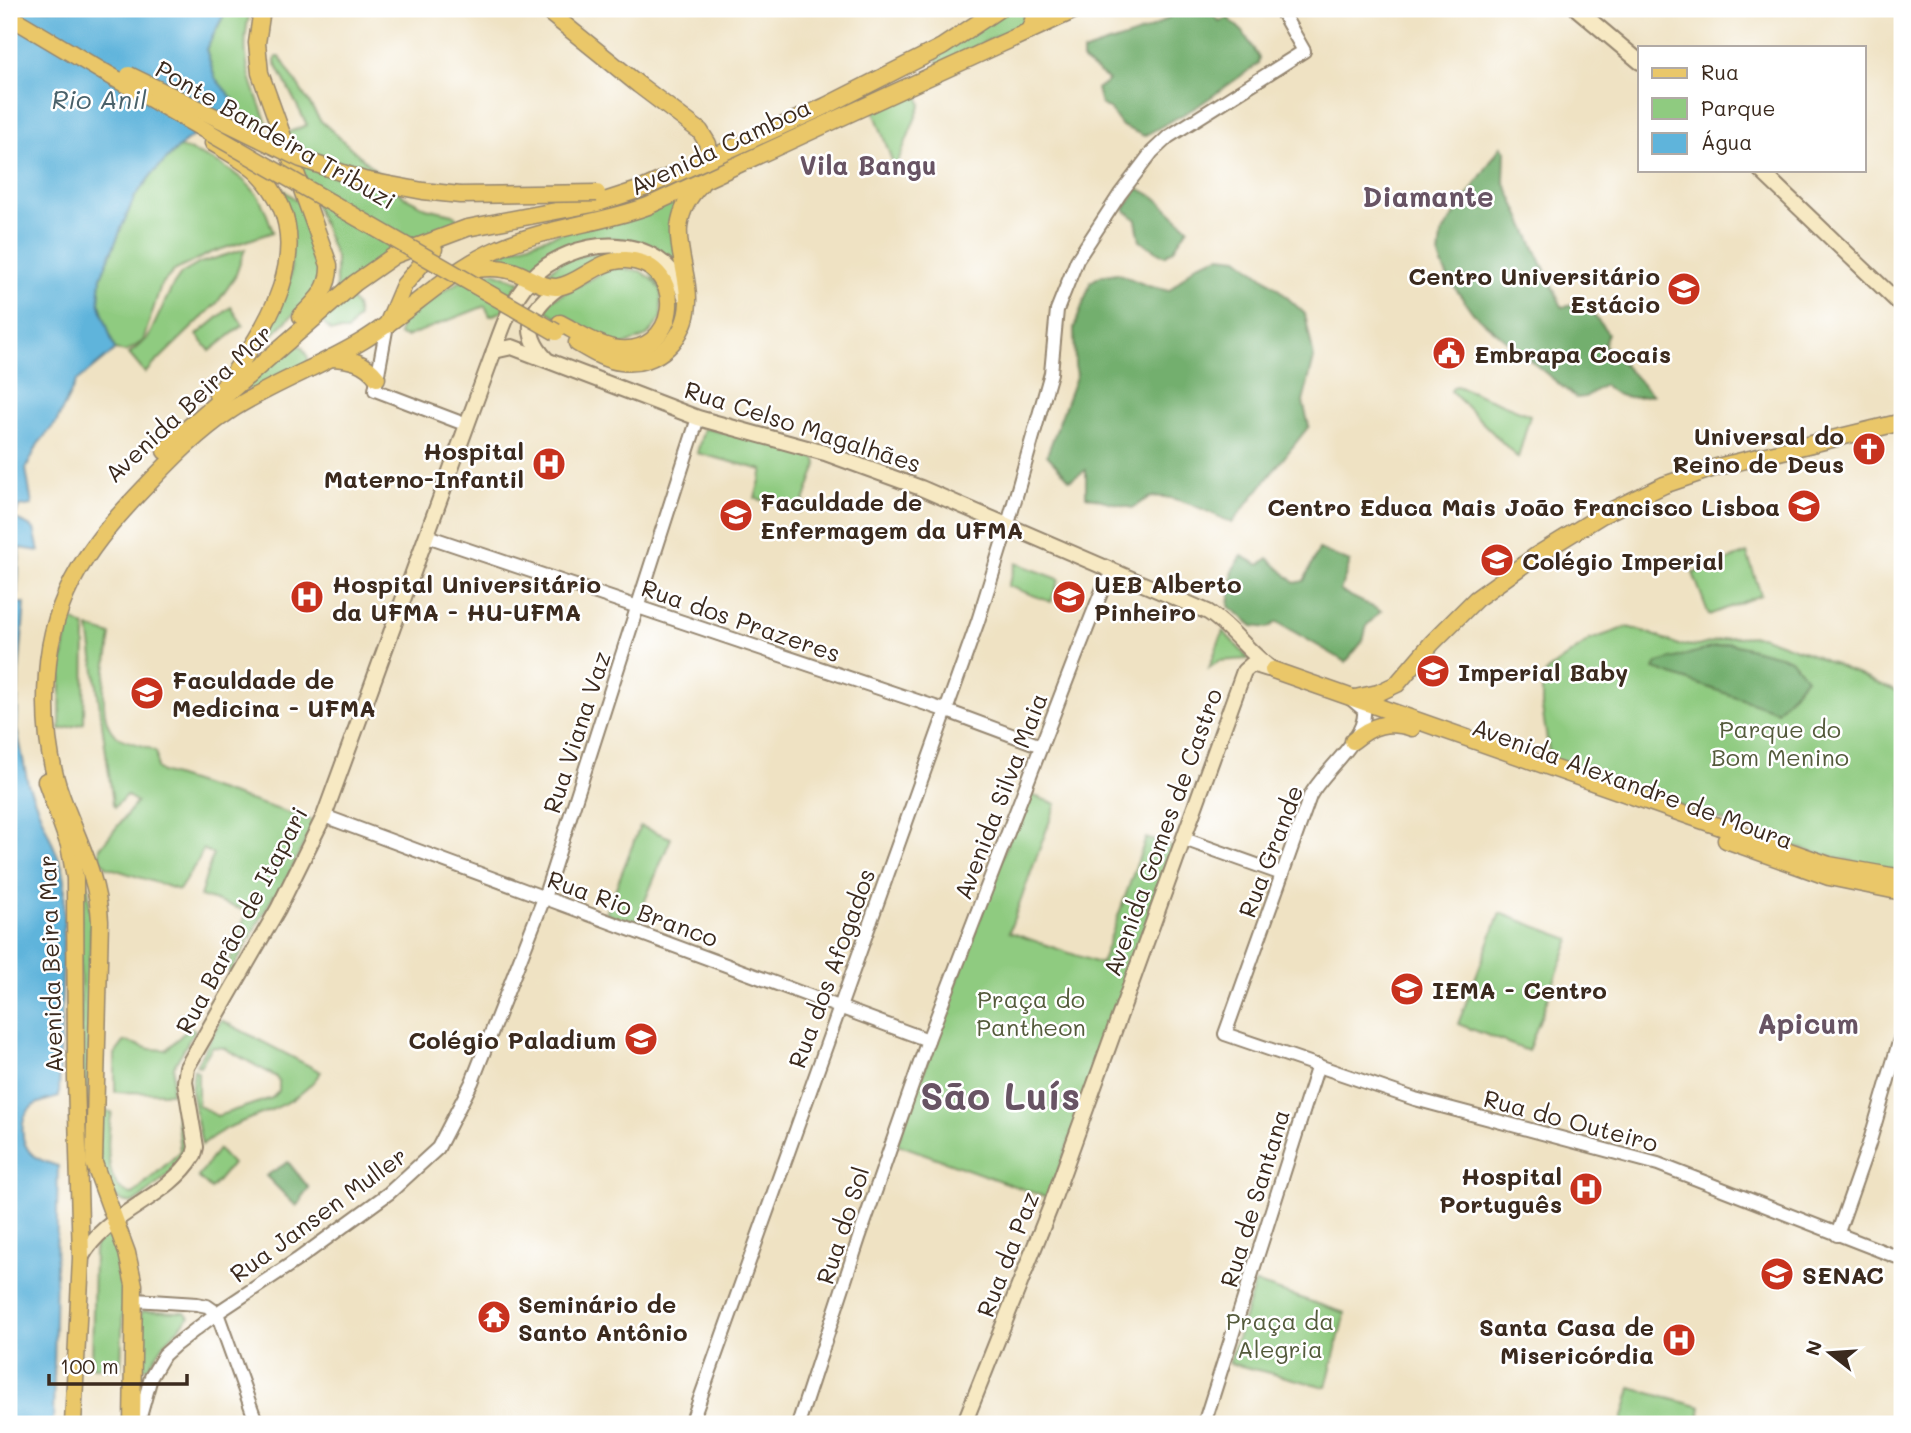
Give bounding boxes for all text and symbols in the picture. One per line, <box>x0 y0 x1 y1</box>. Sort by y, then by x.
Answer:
legend <box>1638 46 1866 172</box>
street label: Ponte Bandeira Tribuzi <box>150 52 402 216</box>
text: Rua <box>1701 58 1739 85</box>
water label: Rio Anil <box>51 82 147 116</box>
street label: Avenida Camboa <box>625 91 815 201</box>
text: Parque <box>1701 94 1775 121</box>
text: Água <box>1701 128 1752 155</box>
district label: Vila Bangu <box>799 148 937 182</box>
district label: Diamante <box>1362 178 1494 214</box>
place label: Centro Universitário Estácio <box>1408 260 1660 319</box>
school or university icon: Centro Universitário Estácio <box>1665 270 1703 308</box>
street label: Avenida Beira Mar <box>98 317 278 489</box>
public building icon: Embrapa Cocais <box>1430 334 1468 372</box>
place label: Embrapa Cocais <box>1474 338 1671 369</box>
street label: Rua Celso Magalhães <box>681 373 925 479</box>
place label: Universal do Reino de Deus <box>1672 420 1844 479</box>
church icon: Universal do Reino de Deus <box>1850 430 1888 468</box>
place label: Hospital Materno-Infantil <box>324 435 524 494</box>
hospital icon: Hospital Materno-Infantil <box>530 445 568 483</box>
place label: Faculdade de Enfermagem da UFMA <box>760 486 1023 545</box>
school or university icon: Centro Educa Mais João Francisco Lisboa <box>1785 487 1823 525</box>
place label: Centro Educa Mais João Francisco Lisboa <box>1267 491 1780 522</box>
school or university icon: Faculdade de Enfermagem da UFMA <box>717 496 755 534</box>
school or university icon: Colégio Imperial <box>1478 541 1516 579</box>
place label: Colégio Imperial <box>1522 545 1724 576</box>
place label: Hospital Universitário da UFMA - HU-UFMA <box>332 568 601 627</box>
place label: UEB Alberto Pinheiro <box>1094 568 1242 627</box>
street label: Rua dos Prazeres <box>637 571 845 669</box>
hospital icon: Hospital Universitário da UFMA - HU-UFMA <box>288 578 326 616</box>
school or university icon: UEB Alberto Pinheiro <box>1050 578 1088 616</box>
street label: Rua Viana Vaz <box>535 647 617 817</box>
school or university icon: Imperial Baby <box>1414 652 1452 690</box>
place label: Imperial Baby <box>1458 656 1628 687</box>
place label: Faculdade de Medicina - UFMA <box>172 664 376 723</box>
school or university icon: Faculdade de Medicina - UFMA <box>128 674 166 712</box>
street label: Avenida Gomes de Castro <box>1095 684 1229 980</box>
street label: Avenida Silva Maia <box>946 688 1054 904</box>
street label: Avenida Alexandre de Moura <box>1468 710 1798 856</box>
park label: Parque do Bom Menino <box>1711 713 1849 772</box>
street label: Rua Grande <box>1231 780 1309 922</box>
street label: Rua Barão de Itapari <box>168 801 314 1039</box>
street label: Avenida Beira Mar <box>31 854 69 1074</box>
street label: Rua Rio Branco <box>543 863 723 953</box>
street label: Rua dos Afogados <box>781 864 881 1072</box>
school or university icon: IEMA - Centro <box>1388 970 1426 1008</box>
place label: IEMA - Centro <box>1432 974 1607 1005</box>
park label: Praça do Pantheon <box>976 983 1086 1042</box>
district label: Apicum <box>1757 1005 1859 1041</box>
school or university icon: Colégio Paladium <box>622 1020 660 1058</box>
place label: Colégio Paladium <box>408 1024 616 1055</box>
district label: São Luís <box>920 1070 1080 1120</box>
street label: Rua do Outeiro <box>1480 1082 1662 1158</box>
street label: Rua de Santana <box>1212 1105 1296 1291</box>
street label: Rua Jansen Muller <box>223 1139 413 1289</box>
place label: Hospital Português <box>1439 1160 1562 1219</box>
street label: Rua do Sol <box>808 1162 876 1288</box>
hospital icon: Hospital Português <box>1567 1170 1605 1208</box>
street label: Rua da Paz <box>969 1187 1045 1321</box>
school or university icon: SENAC <box>1758 1255 1796 1293</box>
place label: SENAC <box>1802 1259 1884 1290</box>
place label: Seminário de Santo Antônio <box>518 1288 688 1347</box>
temple icon: Seminário de Santo Antônio <box>475 1298 513 1336</box>
park label: Praça da Alegria <box>1226 1305 1334 1364</box>
place label: Santa Casa de Misericórdia <box>1479 1311 1654 1370</box>
north arrow <box>1796 1318 1866 1388</box>
hospital icon: Santa Casa de Misericórdia <box>1660 1321 1698 1359</box>
text: N <box>1799 1337 1827 1358</box>
scale bar <box>49 1342 187 1386</box>
text: 100 m <box>60 1352 119 1379</box>

